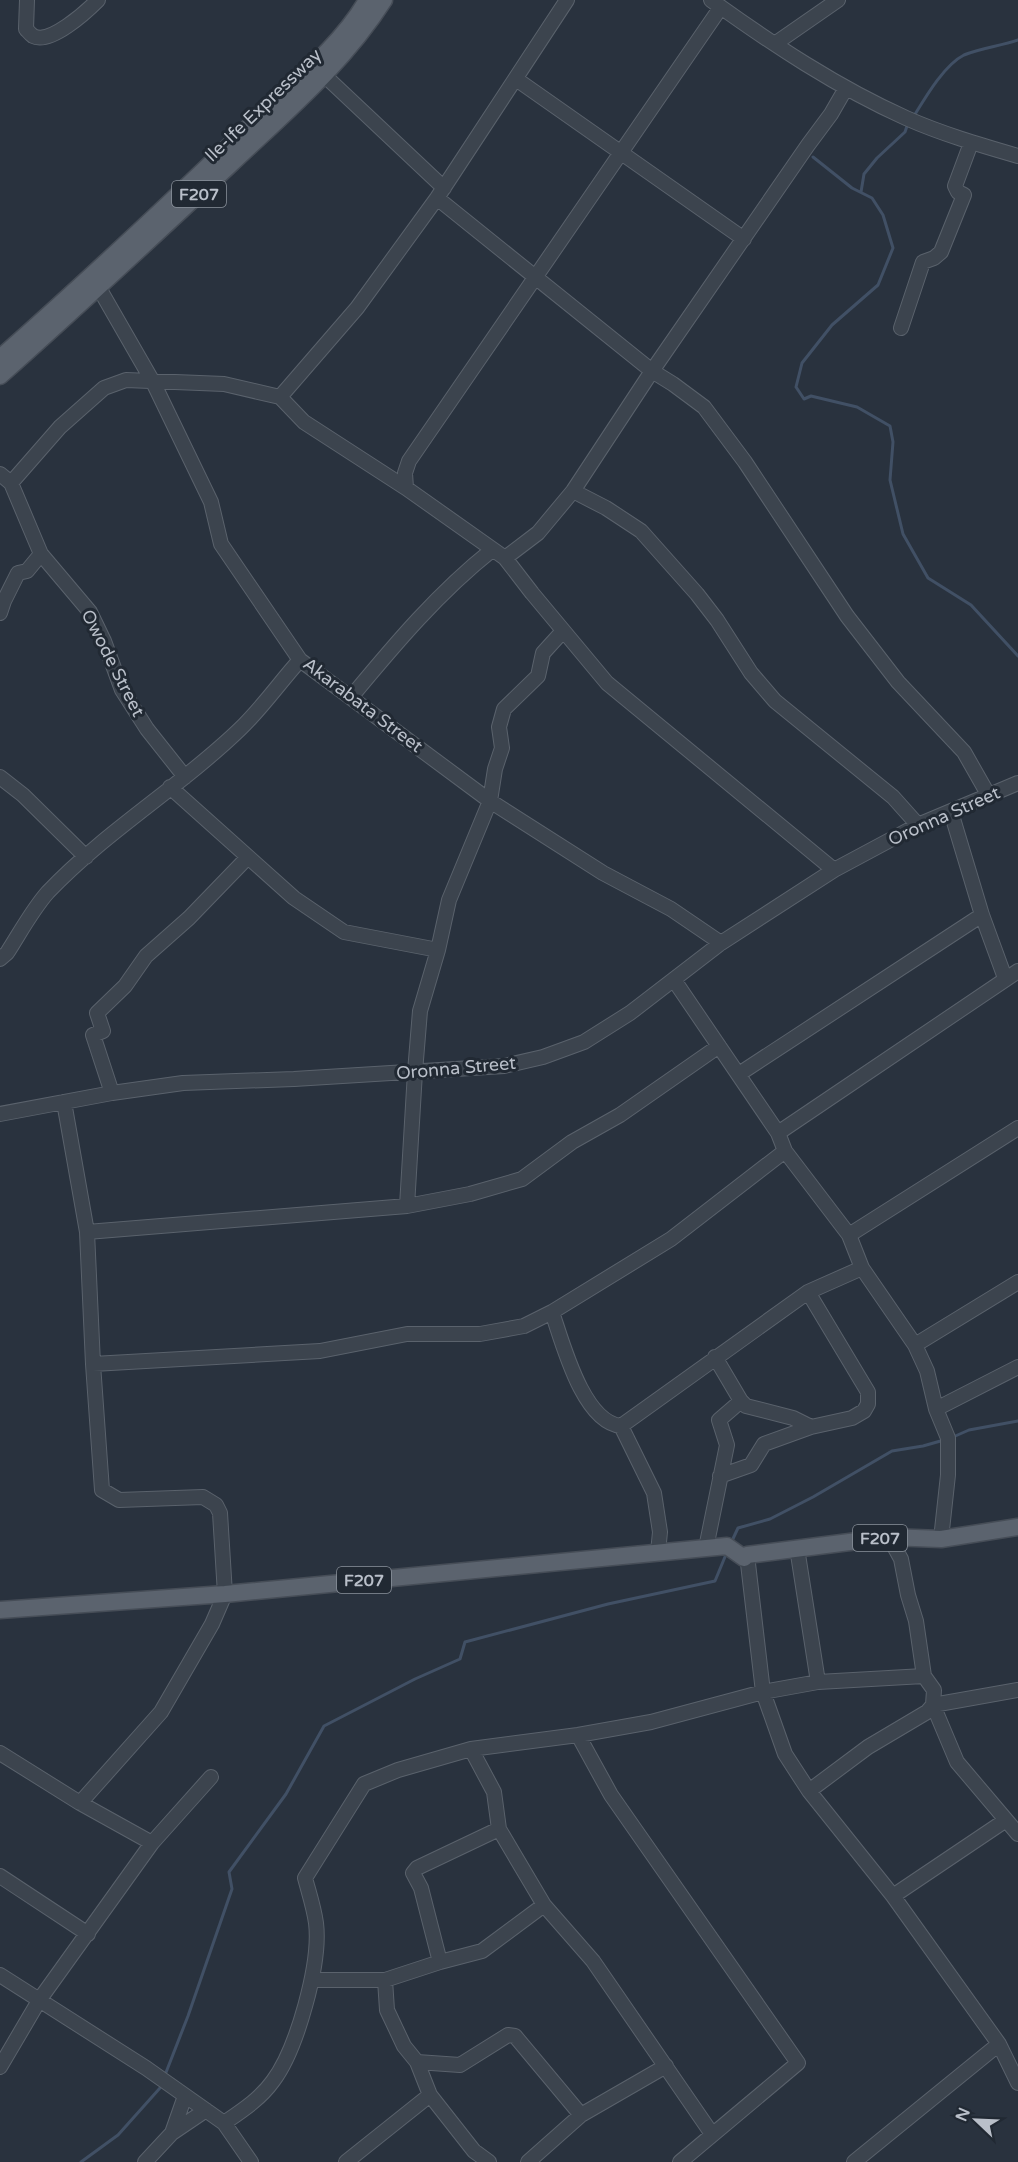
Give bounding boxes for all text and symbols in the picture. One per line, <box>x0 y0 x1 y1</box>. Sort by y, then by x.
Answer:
street label: Ile-Ife Expressway <box>200 43 326 166</box>
road number: F207 <box>172 181 226 207</box>
street label: Owode Street <box>77 606 149 720</box>
street label: Akarabata Street <box>299 653 427 757</box>
street label: Oronna Street <box>885 781 1003 850</box>
street label: Oronna Street <box>395 1052 517 1084</box>
road number: F207 <box>853 1525 907 1551</box>
road number: F207 <box>337 1567 391 1593</box>
north arrow <box>946 2090 1006 2150</box>
text: N <box>951 2105 975 2124</box>

